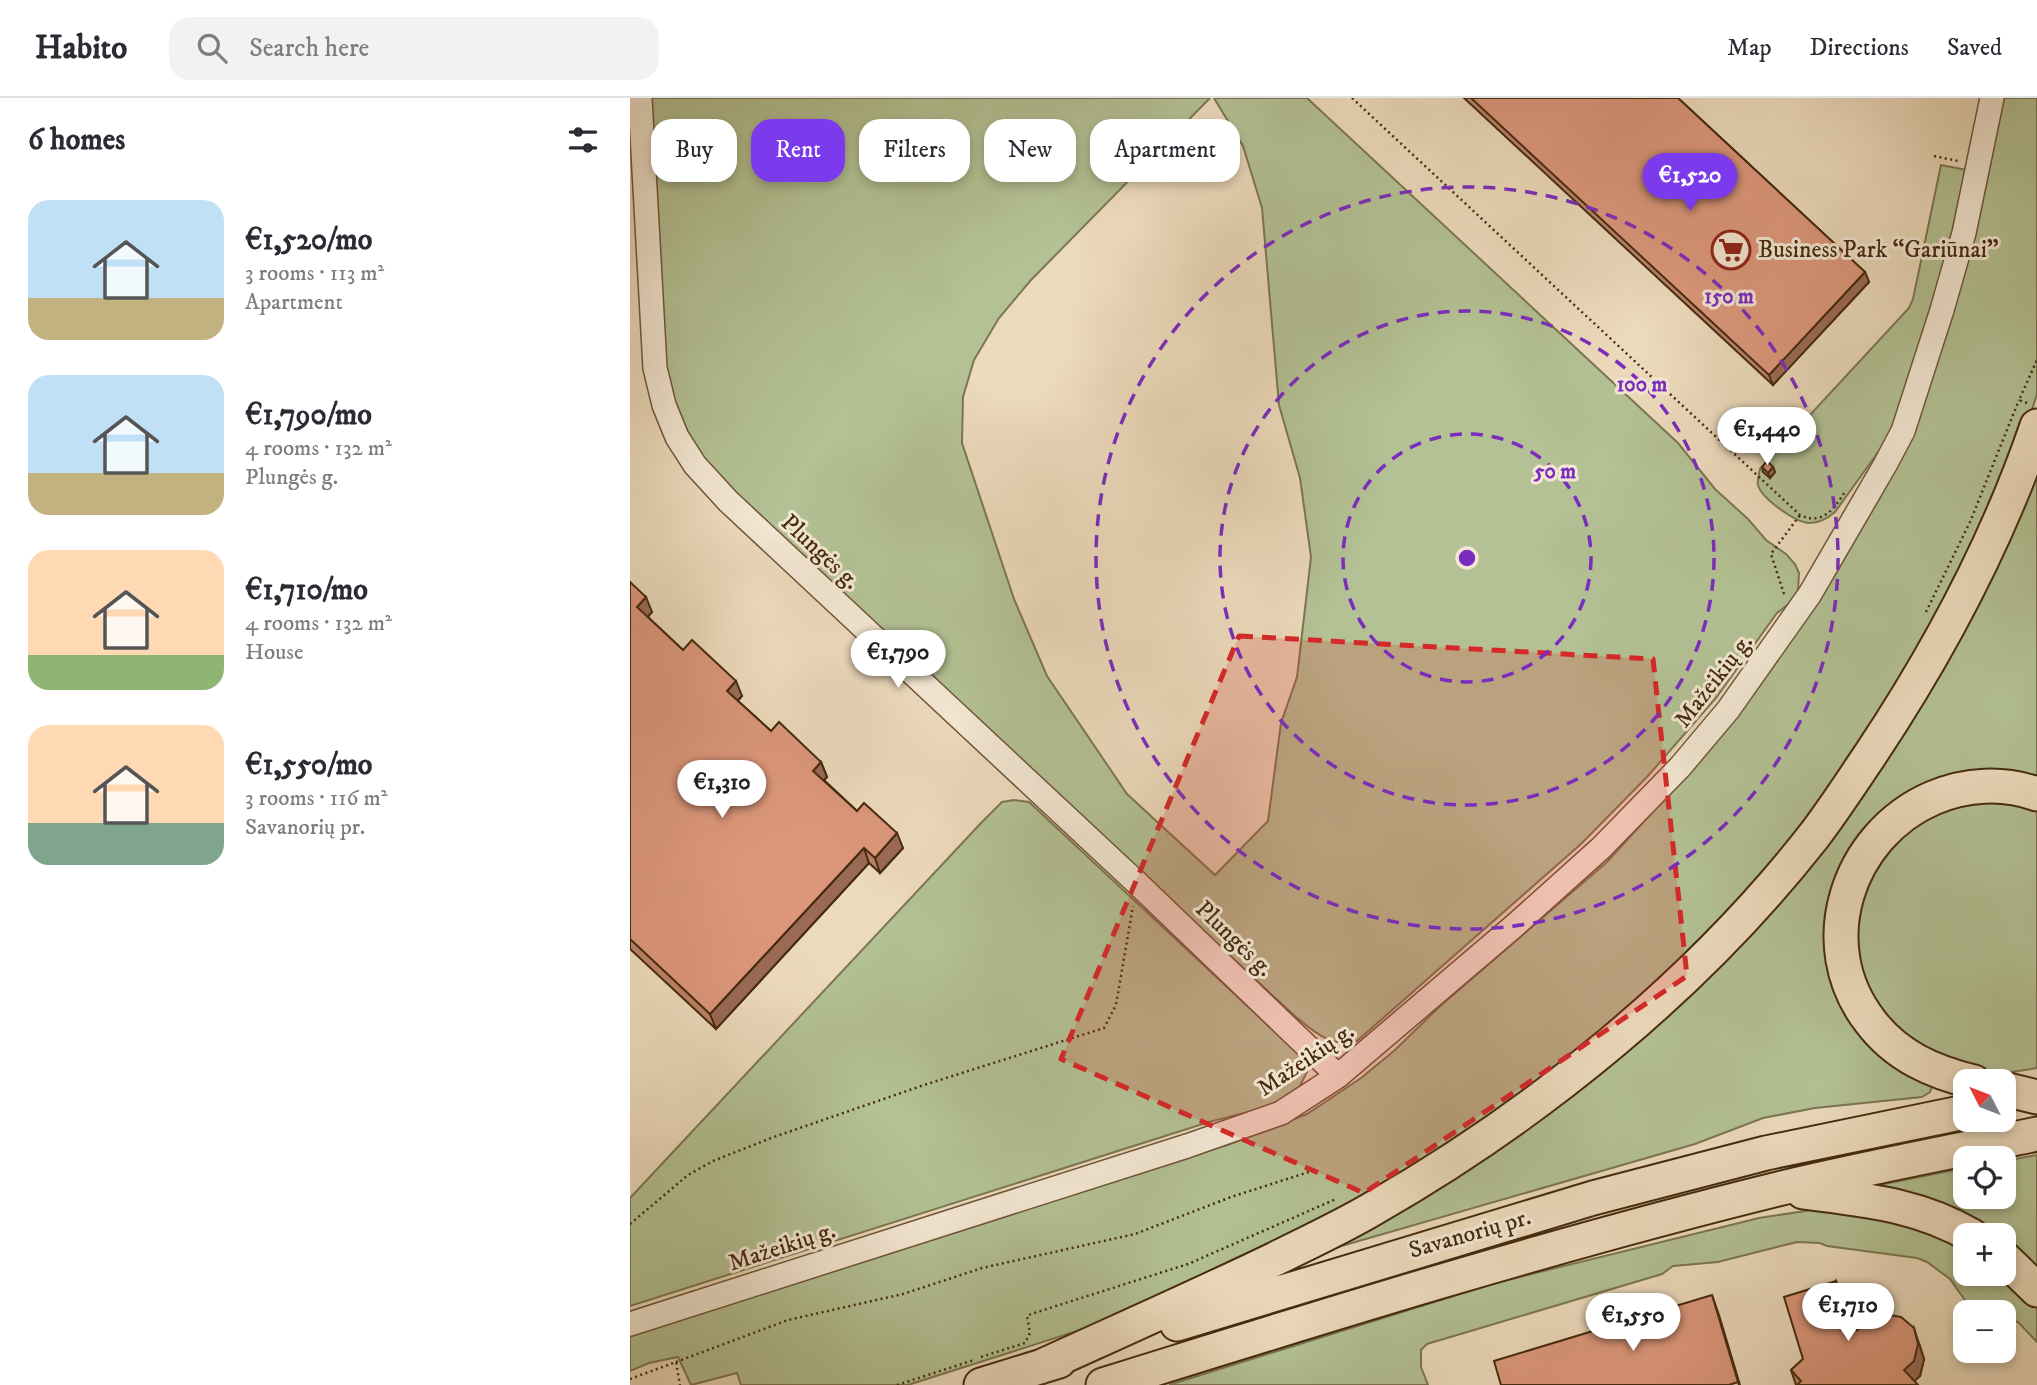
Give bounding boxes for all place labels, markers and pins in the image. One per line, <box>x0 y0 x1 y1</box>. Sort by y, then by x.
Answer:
pin: €1,520 <box>1633 153 1747 213</box>
supermarket icon: Business Park “Gariūnai” <box>1710 229 1752 271</box>
place label: Business Park “Gariūnai” <box>1758 235 1999 265</box>
pin: €1,440 <box>1710 408 1824 467</box>
centre of rings <box>1455 546 1479 570</box>
pin: €1,790 <box>841 630 955 690</box>
pin: €1,310 <box>665 760 779 820</box>
pin: €1,710 <box>1791 1284 1905 1343</box>
pin: €1,550 <box>1576 1294 1690 1353</box>

